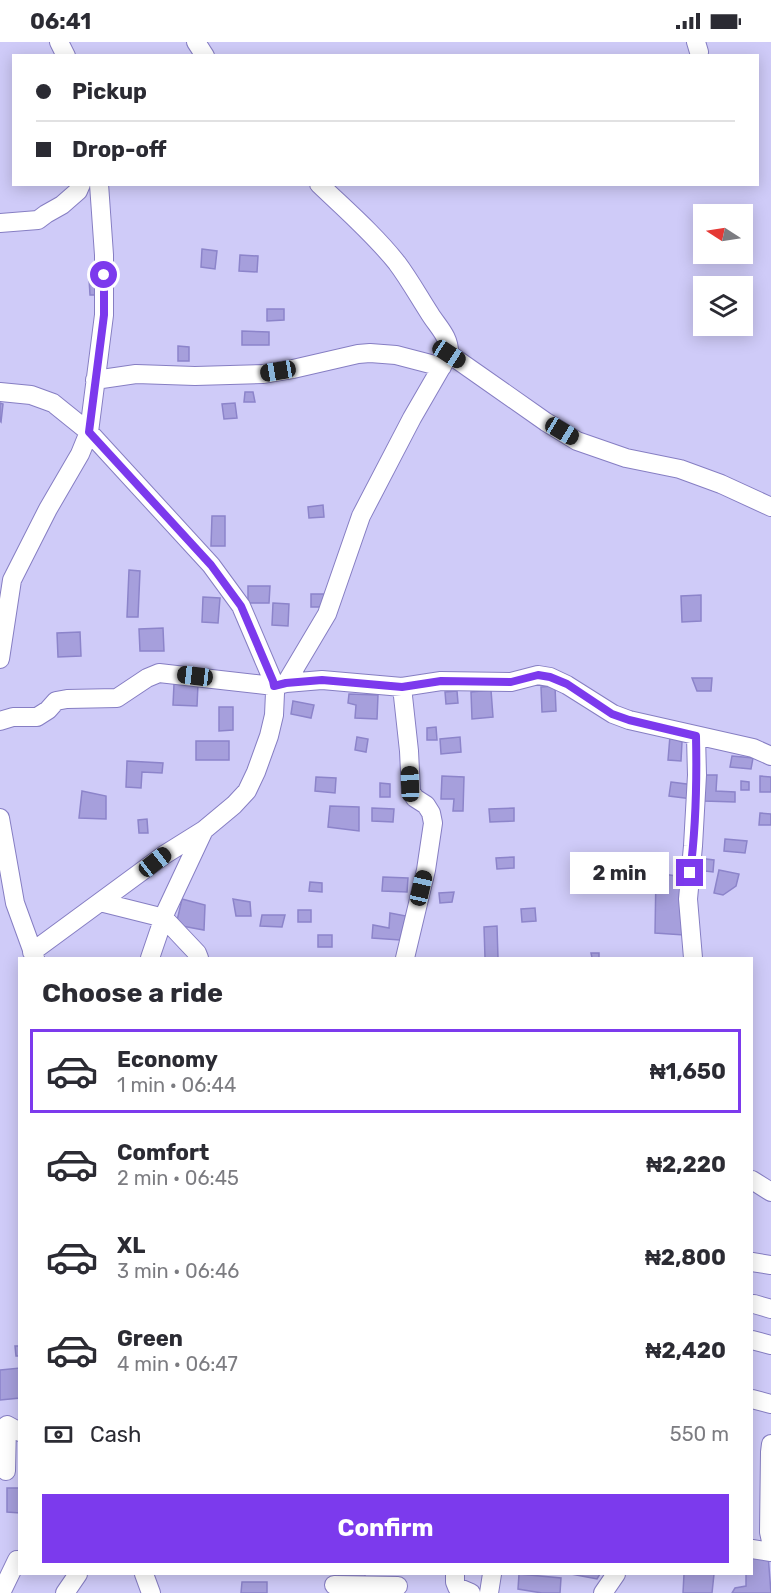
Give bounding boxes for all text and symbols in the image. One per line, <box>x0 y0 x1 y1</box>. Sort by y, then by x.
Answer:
text: 06:41 <box>30 8 91 35</box>
text: Pickup <box>72 78 147 105</box>
text: Drop-off <box>72 136 167 163</box>
north arrow <box>693 204 753 264</box>
map controls <box>693 204 753 336</box>
route start <box>90 261 117 288</box>
button: layers <box>693 276 753 336</box>
car <box>429 337 469 371</box>
car <box>259 359 297 383</box>
car <box>542 414 582 448</box>
car <box>176 665 214 687</box>
car <box>400 766 420 802</box>
car <box>135 844 175 880</box>
callout: 2 min <box>570 852 669 894</box>
route end <box>676 859 703 886</box>
text: 2 min <box>592 861 647 885</box>
car <box>408 868 434 908</box>
text: Choose a ride <box>42 977 223 1009</box>
icon: car <box>45 1044 99 1098</box>
text: Economy <box>117 1046 218 1073</box>
text: ₦1,650 <box>650 1058 726 1085</box>
text: 1 min · 06:44 <box>117 1073 236 1097</box>
icon: car <box>45 1137 99 1191</box>
text: Comfort <box>117 1139 209 1166</box>
text: ₦2,220 <box>646 1151 726 1178</box>
text: 2 min · 06:45 <box>117 1166 239 1190</box>
icon: car <box>45 1230 99 1284</box>
text: XL <box>117 1232 145 1259</box>
text: ₦2,800 <box>645 1244 726 1271</box>
text: 3 min · 06:46 <box>117 1259 239 1283</box>
icon: car <box>45 1323 99 1377</box>
text: Green <box>117 1325 183 1352</box>
text: ₦2,420 <box>646 1337 726 1364</box>
text: 4 min · 06:47 <box>117 1352 238 1376</box>
icon: cash <box>42 1418 75 1451</box>
text: Cash <box>90 1421 141 1448</box>
text: 550 m <box>670 1422 729 1446</box>
button: Confirm <box>42 1494 729 1563</box>

